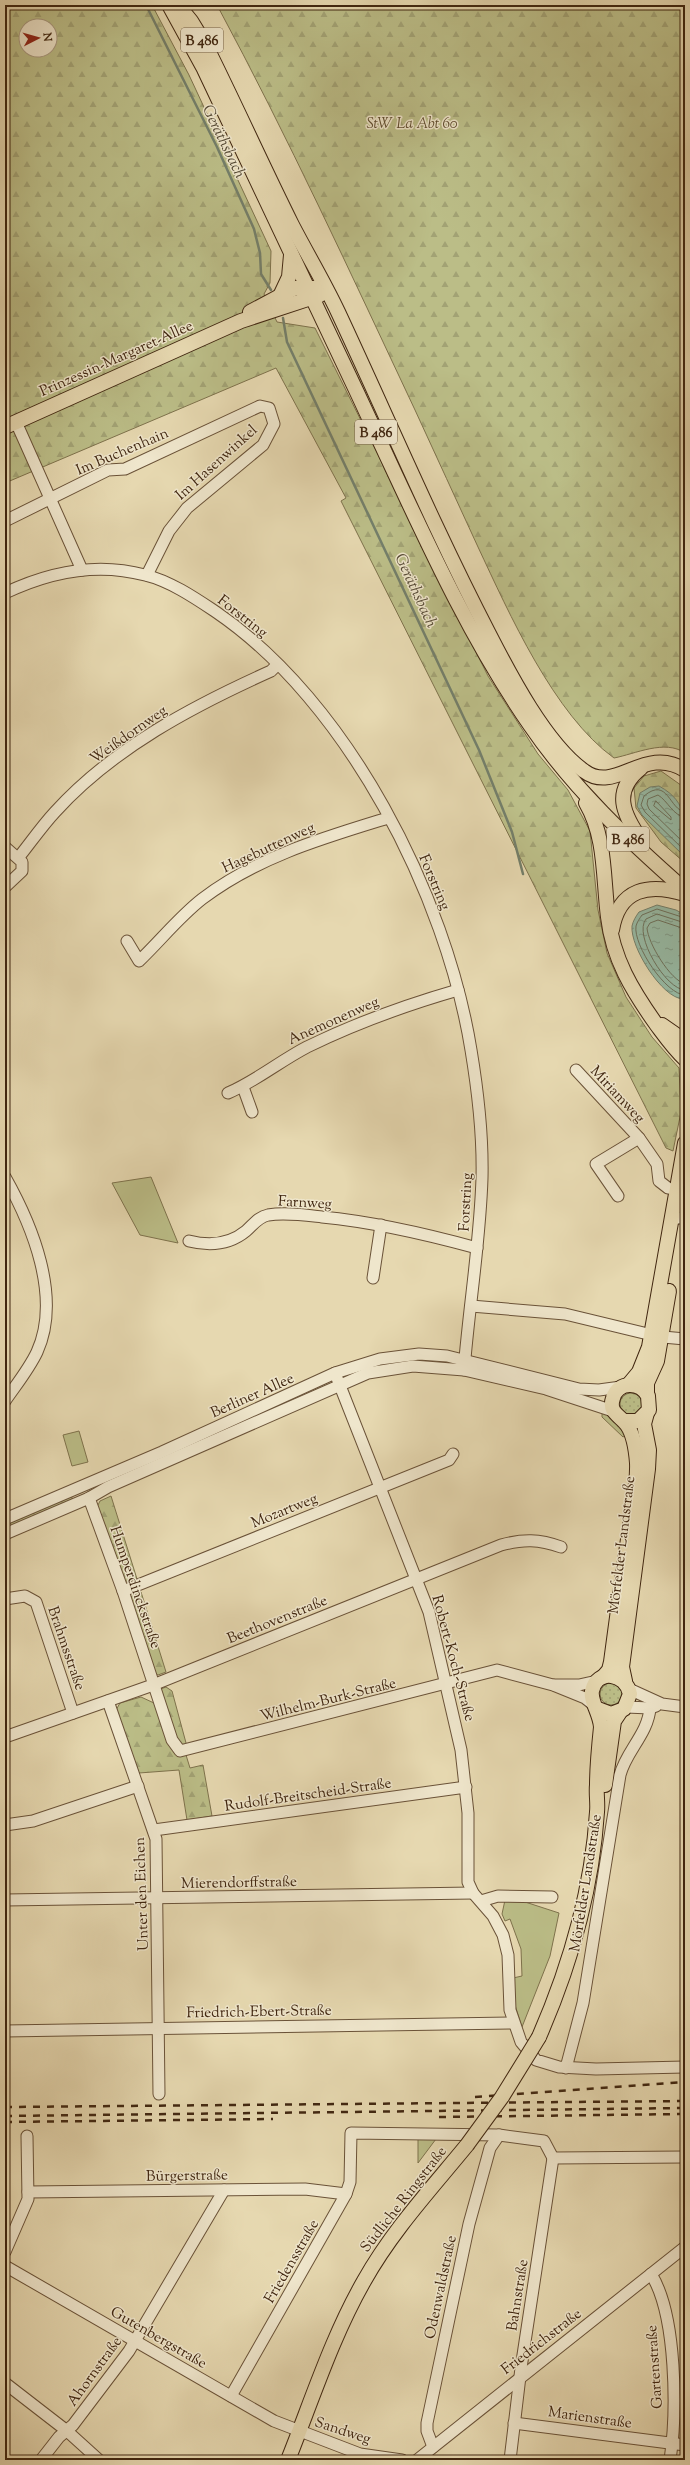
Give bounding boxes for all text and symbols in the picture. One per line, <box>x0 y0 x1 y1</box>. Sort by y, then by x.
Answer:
north arrow <box>18 18 58 58</box>
road number: B 486 <box>181 28 223 52</box>
text: N <box>38 31 55 42</box>
water label: Geräthsbach <box>195 101 251 183</box>
park label: StW La Abt 60 <box>366 114 458 135</box>
street label: Prinzessin-Margaret-Allee <box>37 316 197 403</box>
road number: B 486 <box>355 420 397 444</box>
street label: Im Hasenwinkel <box>171 421 263 506</box>
street label: Im Buchenhain <box>73 423 172 481</box>
water label: Geräthsbach <box>388 550 442 632</box>
street label: Forstring <box>212 591 272 644</box>
street label: Weißdornweg <box>86 701 172 770</box>
street label: Hagebuttenweg <box>219 818 319 879</box>
road number: B 486 <box>607 827 649 851</box>
street label: Forstring <box>412 851 455 914</box>
street label: Anemonenweg <box>285 992 382 1051</box>
street label: Miriamweg <box>585 1062 649 1128</box>
street label: Forstring <box>454 1172 479 1232</box>
street label: Farnweg <box>277 1192 332 1215</box>
street label: Berliner Allee <box>208 1369 298 1424</box>
street label: Mörfelder Landstraße <box>604 1475 641 1615</box>
street label: Mozartweg <box>248 1489 321 1534</box>
street label: Humperdinckstraße <box>104 1523 165 1652</box>
street label: Beethovenstraße <box>224 1591 331 1650</box>
street label: Robert-Koch-Straße <box>426 1593 479 1724</box>
street label: Brahmsstraße <box>41 1604 90 1693</box>
street label: Wilhelm-Burk-Straße <box>258 1673 399 1728</box>
street label: Rudolf-Breitscheid-Straße <box>223 1773 393 1818</box>
street label: Mörfelder Landstraße <box>565 1813 608 1954</box>
street label: Unter den Eichen <box>130 1837 155 1951</box>
street label: Mierendorffstraße <box>181 1872 297 1895</box>
street label: Friedrich-Ebert-Straße <box>186 2001 332 2024</box>
street label: Südliche Ringstraße <box>356 2142 452 2257</box>
street label: Bürgerstraße <box>146 2165 228 2188</box>
street label: Friedensstraße <box>260 2216 325 2307</box>
street label: Odenwaldstraße <box>420 2233 463 2341</box>
street label: Bahnstraße <box>502 2258 535 2333</box>
street label: Gutenbergstraße <box>106 2302 210 2374</box>
street label: Friedrichstraße <box>497 2304 587 2380</box>
street label: Gartenstraße <box>642 2324 669 2410</box>
street label: Ahornstraße <box>63 2333 128 2411</box>
street label: Marienstraße <box>546 2402 633 2435</box>
street label: Sandweg <box>312 2412 373 2450</box>

